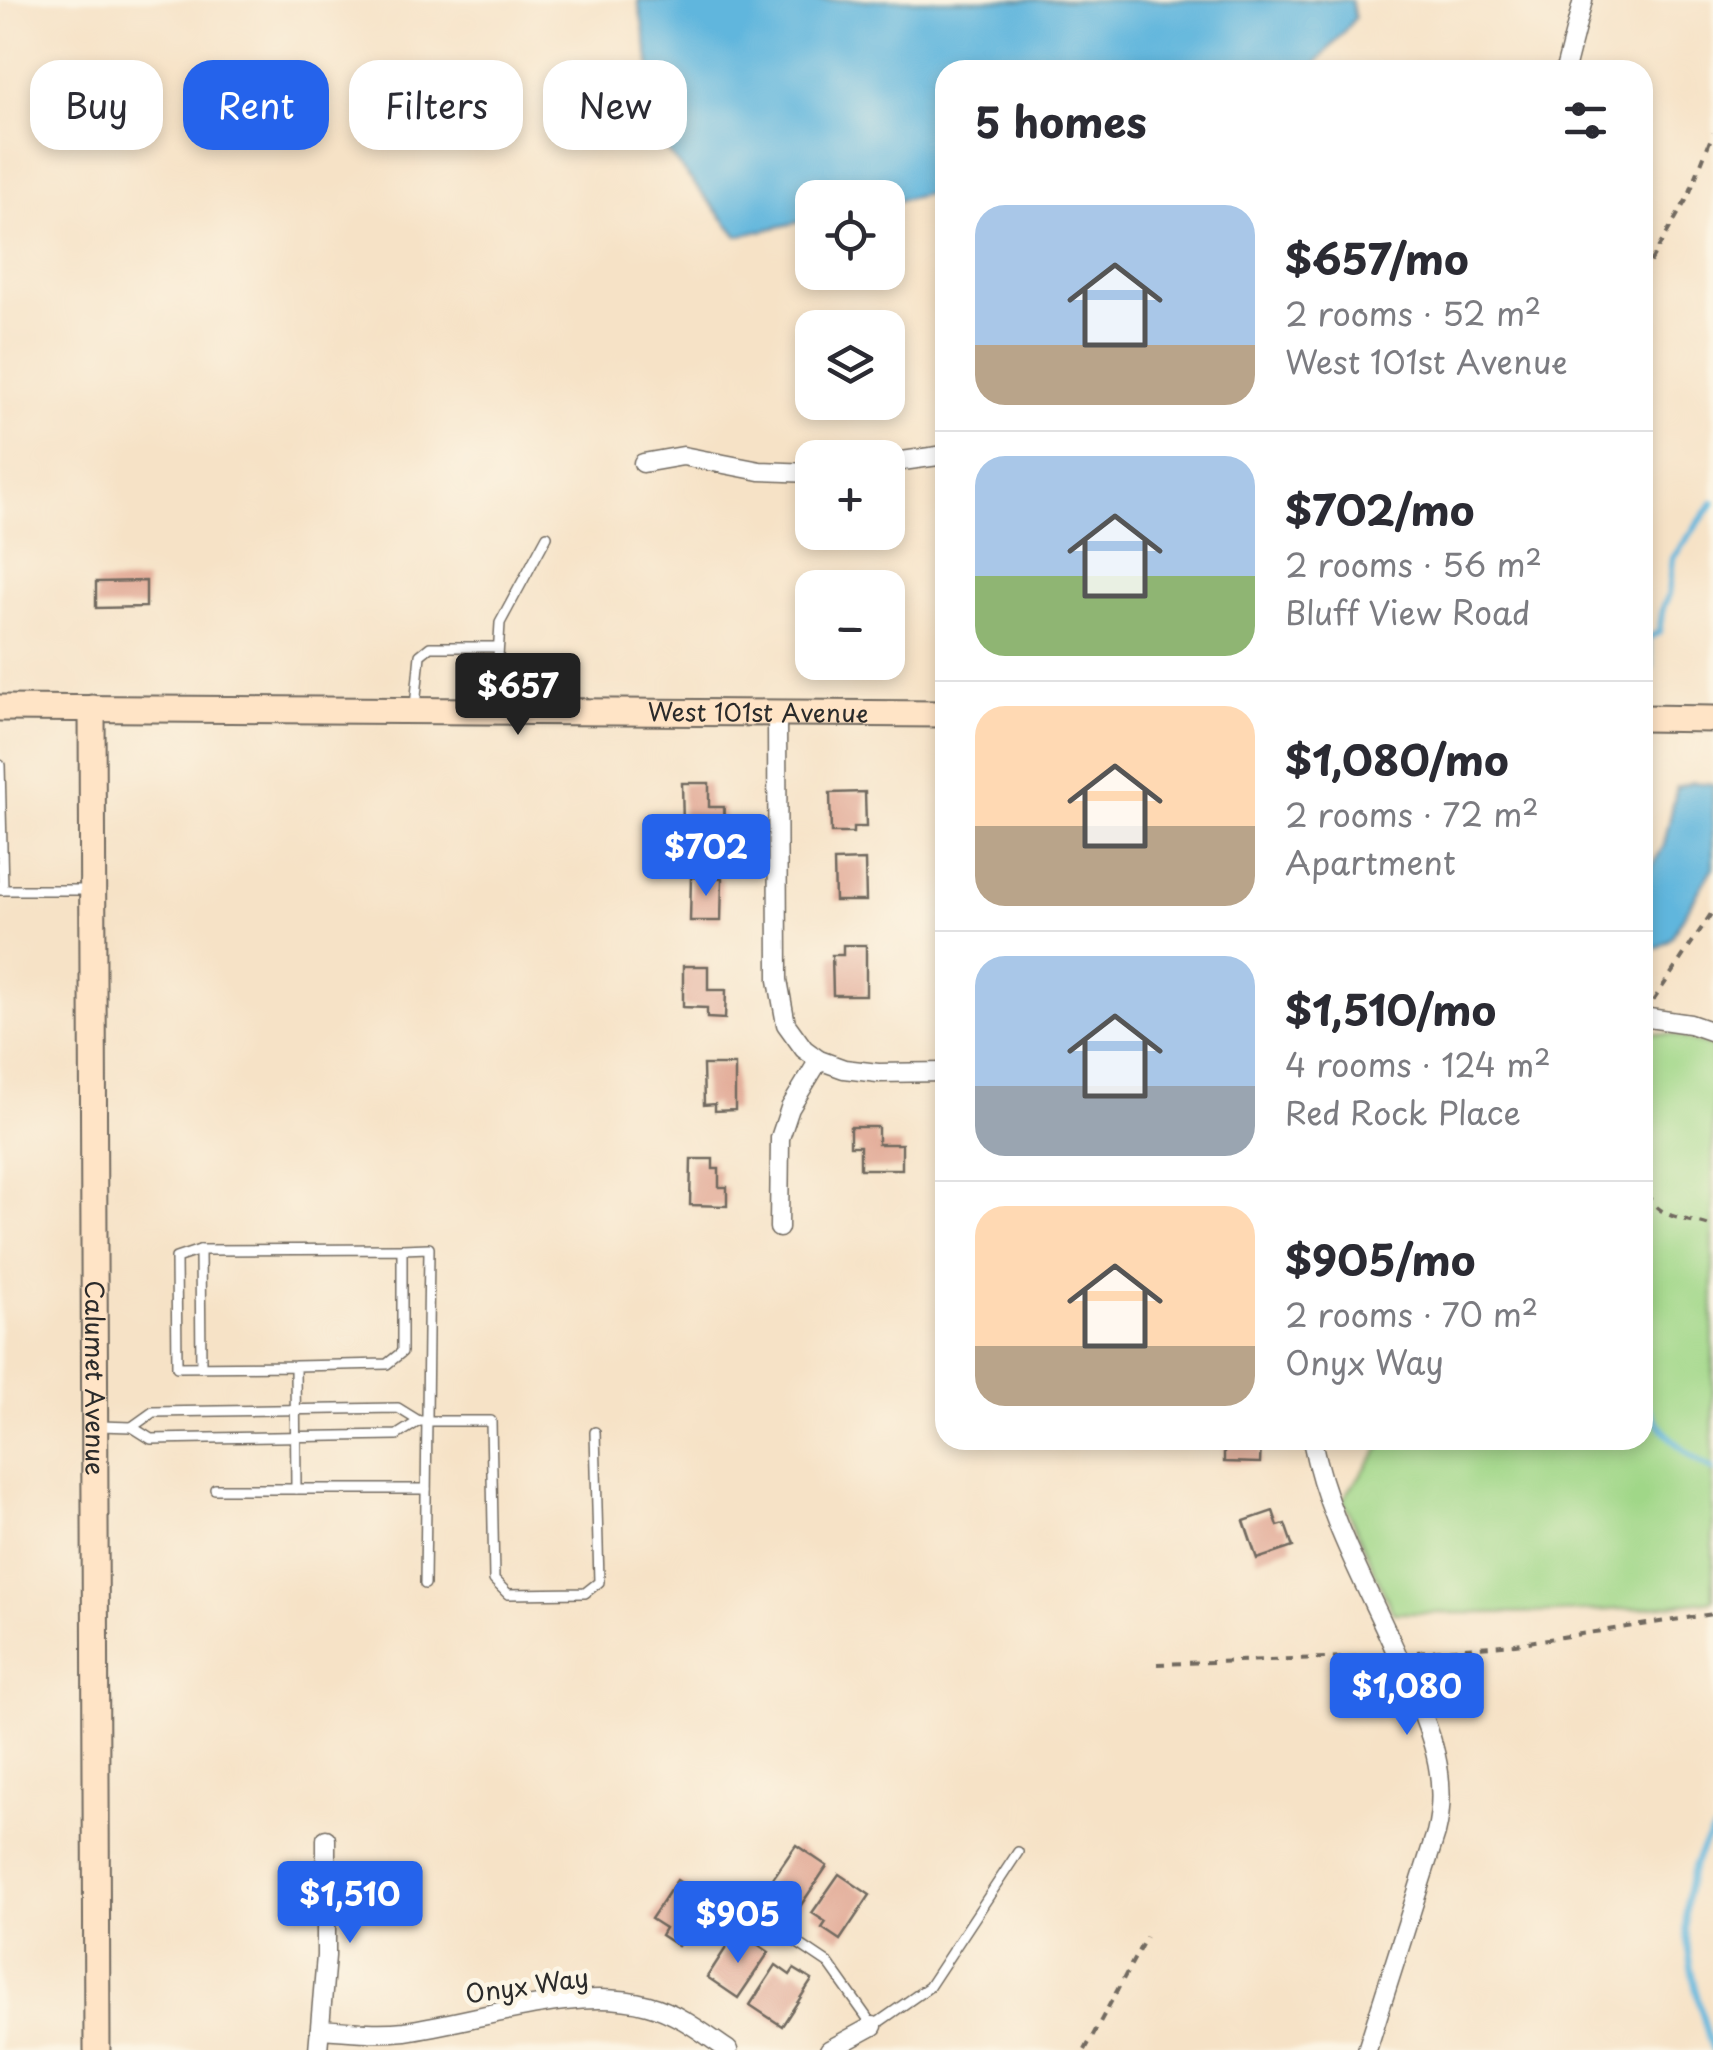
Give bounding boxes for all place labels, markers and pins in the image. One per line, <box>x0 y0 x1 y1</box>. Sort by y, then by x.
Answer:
pin: $657 <box>459 653 577 738</box>
pin: $702 <box>647 814 765 899</box>
pin: $1,080 <box>1326 1653 1488 1738</box>
pin: $1,510 <box>269 1861 431 1946</box>
pin: $905 <box>679 1881 797 1966</box>

